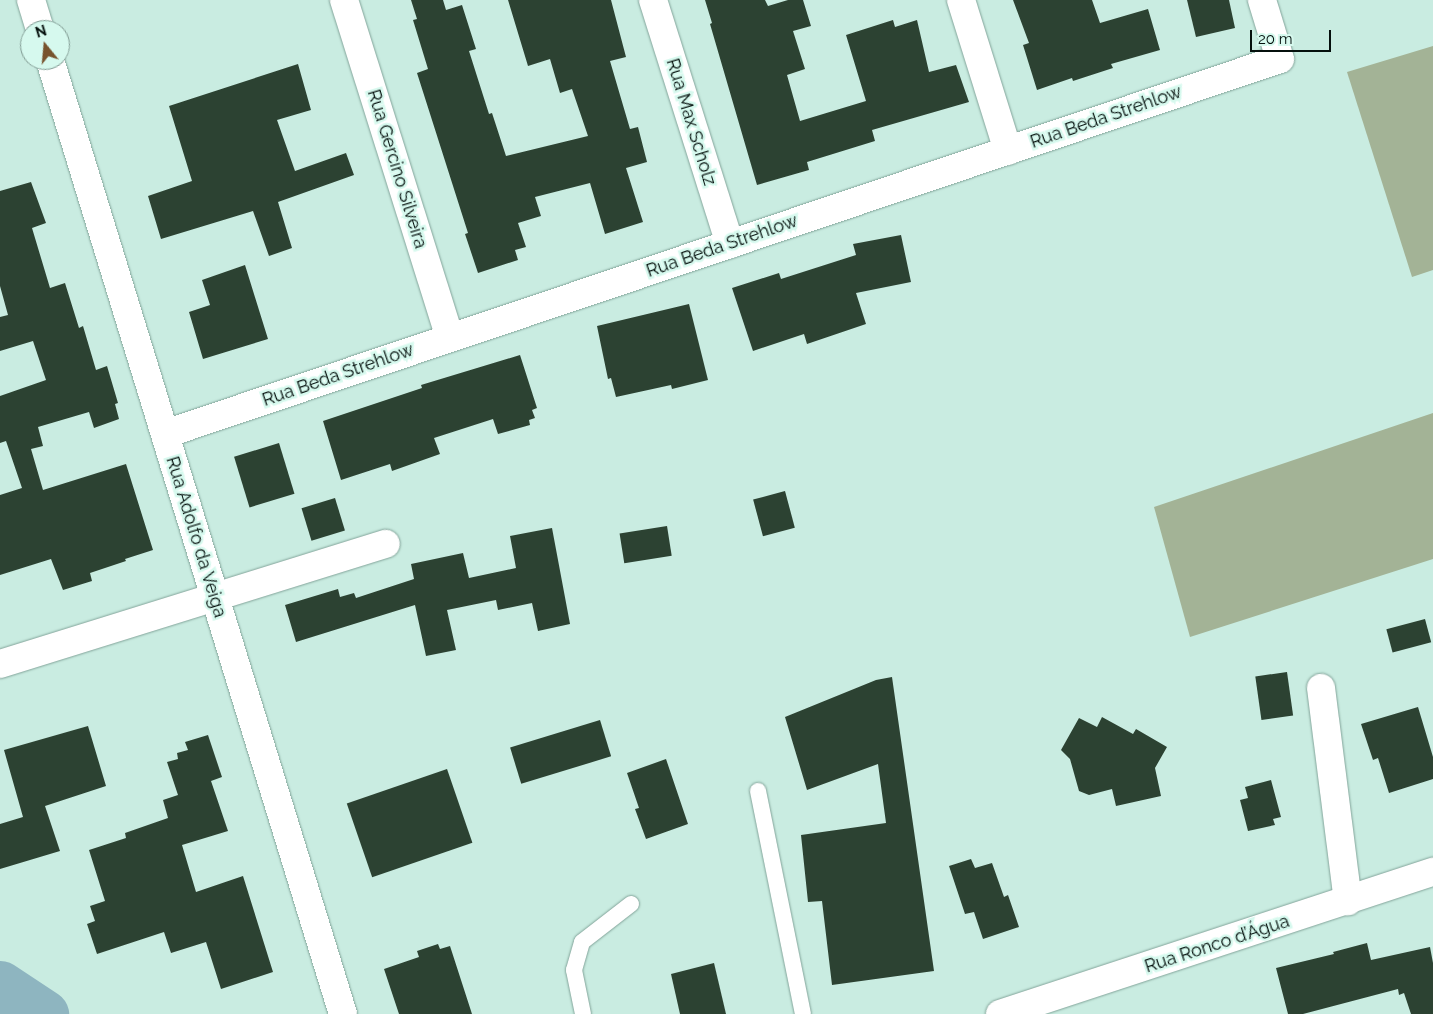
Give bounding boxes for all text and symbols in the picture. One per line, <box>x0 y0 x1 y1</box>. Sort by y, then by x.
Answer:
north arrow <box>20 20 70 70</box>
scale bar <box>1253 20 1334 52</box>
text: N <box>33 22 48 41</box>
text: 20 m <box>1258 30 1293 48</box>
street label: Rua Max Scholz <box>661 56 721 188</box>
street label: Rua Beda Strehlow <box>1027 81 1185 153</box>
street label: Rua Gercino Silveira <box>363 87 431 251</box>
street label: Rua Beda Strehlow <box>643 210 801 282</box>
street label: Rua Beda Strehlow <box>259 339 417 411</box>
street label: Rua Adolfo da Veiga <box>161 453 231 621</box>
street label: Rua Ronco d’Água <box>1142 910 1292 978</box>

